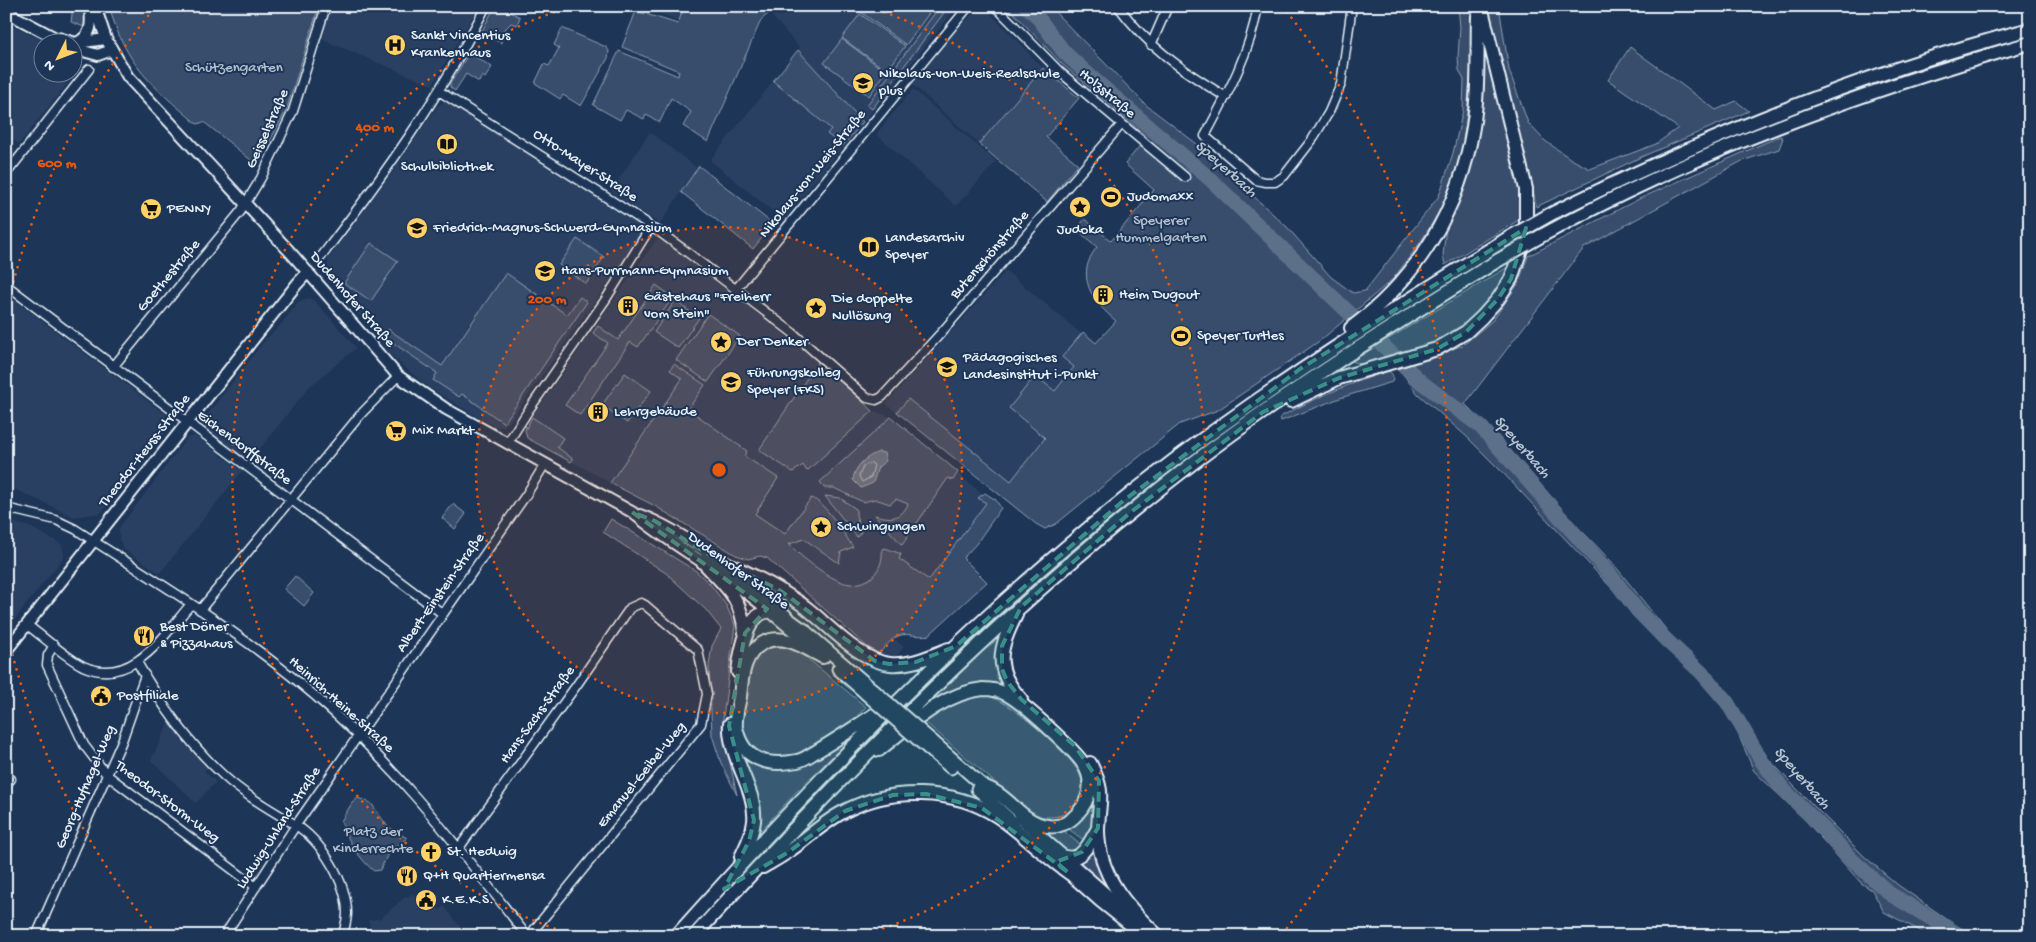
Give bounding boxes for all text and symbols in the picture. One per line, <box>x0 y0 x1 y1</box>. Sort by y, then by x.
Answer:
place label: Sankt Vincentius Krankenhaus <box>411 27 511 62</box>
north arrow <box>32 32 82 82</box>
hospital icon: Sankt Vincentius Krankenhaus <box>383 33 407 57</box>
text: N <box>41 56 60 74</box>
park label: Schützengarten <box>185 59 283 77</box>
place label: Nikolaus-von-Weis-Realschule plus <box>878 65 1060 100</box>
street label: Holzstraße <box>1075 65 1139 123</box>
school or university icon: Nikolaus-von-Weis-Realschule plus <box>851 71 875 95</box>
street label: Geisselstraße <box>243 86 294 171</box>
street label: Nikolaus-von-Weis-Straße <box>756 106 871 242</box>
text: 400 m <box>355 119 395 137</box>
street label: Otto-Mayer-Straße <box>529 125 641 207</box>
library icon: Schulbibliothek <box>435 132 459 156</box>
water label: Speyerbach <box>1190 137 1260 203</box>
text: 600 m <box>38 155 77 173</box>
place label: Schulbibliothek <box>401 158 495 176</box>
sports icon: Judomaxx <box>1099 185 1123 209</box>
place label: Judomaxx <box>1127 188 1193 206</box>
place icon: Judoka <box>1068 195 1092 219</box>
supermarket icon: PENNY <box>139 197 163 221</box>
place label: PENNY <box>166 200 211 218</box>
street label: Butenschönstraße <box>946 207 1034 304</box>
park label: Speyerer Hummelgarten <box>1115 212 1207 247</box>
school or university icon: Friedrich-Magnus-Schwerd-Gymnasium <box>405 216 429 240</box>
place label: Friedrich-Magnus-Schwerd-Gymnasium <box>432 219 672 237</box>
place label: Judoka <box>1057 221 1104 239</box>
place label: Landesarchiv Speyer <box>885 229 965 264</box>
library icon: Landesarchiv Speyer <box>857 235 881 259</box>
street label: Goethestraße <box>133 236 205 316</box>
street label: Dudenhofer Straße <box>305 248 399 352</box>
school or university icon: Hans-Purrmann-Gymnasium <box>533 259 557 283</box>
place label: Hans-Purrmann-Gymnasium <box>561 262 729 280</box>
building icon: Heim Dugout <box>1091 283 1115 307</box>
place label: Heim Dugout <box>1119 286 1201 304</box>
place label: Gästehaus "Freiherr vom Stein" <box>644 288 772 323</box>
place label: Die doppelte Nullösung <box>831 290 913 325</box>
text: 200 m <box>528 291 567 309</box>
building icon: Gästehaus "Freiherr vom Stein" <box>616 294 640 318</box>
place icon: Die doppelte Nullösung <box>804 296 828 320</box>
sports icon: Speyer Turtles <box>1169 324 1193 348</box>
place label: Speyer Turtles <box>1197 327 1284 345</box>
place icon: Der Denker <box>709 330 733 354</box>
place label: Der Denker <box>736 333 809 351</box>
place label: Pädagogisches Landesinstitut i-Punkt <box>962 349 1099 384</box>
school or university icon: Pädagogisches Landesinstitut i-Punkt <box>935 355 959 379</box>
place label: Führungskolleg Speyer (FKS) <box>746 364 841 399</box>
school or university icon: Führungskolleg Speyer (FKS) <box>719 370 743 394</box>
street label: Theodor-Heuss-Straße <box>95 391 195 512</box>
building icon: Lehrgebäude <box>586 400 610 424</box>
place label: Lehrgebäude <box>614 403 697 421</box>
street label: Eichendorffstraße <box>193 407 295 490</box>
water label: Speyerbach <box>1489 413 1554 483</box>
supermarket icon: Mix Markt <box>384 419 408 443</box>
place label: Mix Markt <box>412 422 476 440</box>
centre of rings <box>710 461 728 479</box>
place icon: Schwingungen <box>809 515 833 539</box>
place label: Schwingungen <box>837 518 925 536</box>
street label: Dudenhofer Straße <box>683 528 792 614</box>
street label: Albert-Einstein-Straße <box>393 530 489 656</box>
place label: Best Döner & Pizzahaus <box>159 618 233 653</box>
restaurant icon: Best Döner & Pizzahaus <box>132 624 156 648</box>
street label: Heinrich-Heine-Straße <box>285 653 398 757</box>
street label: Hans-Sachs-Straße <box>496 662 580 767</box>
public building icon: Postfiliale <box>89 684 113 708</box>
place label: Postfiliale <box>116 687 179 705</box>
street label: Emanuel-Geibel-Weg <box>594 718 690 832</box>
street label: Georg-Hufnagel-Weg <box>52 722 120 852</box>
water label: Speyerbach <box>1769 744 1834 814</box>
street label: Theodor-Storm-Weg <box>110 756 223 847</box>
street label: Ludwig-Uhland-Straße <box>233 763 325 892</box>
park label: Platz der Kinderrechte <box>333 823 414 858</box>
church icon: St. Hedwig <box>419 840 443 864</box>
place label: St. Hedwig <box>447 843 517 861</box>
restaurant icon: Q+H Quartiermensa <box>395 864 419 888</box>
place label: Q+H Quartiermensa <box>423 867 546 885</box>
public building icon: K.E.K.S. <box>414 888 438 912</box>
place label: K.E.K.S. <box>442 891 494 909</box>

